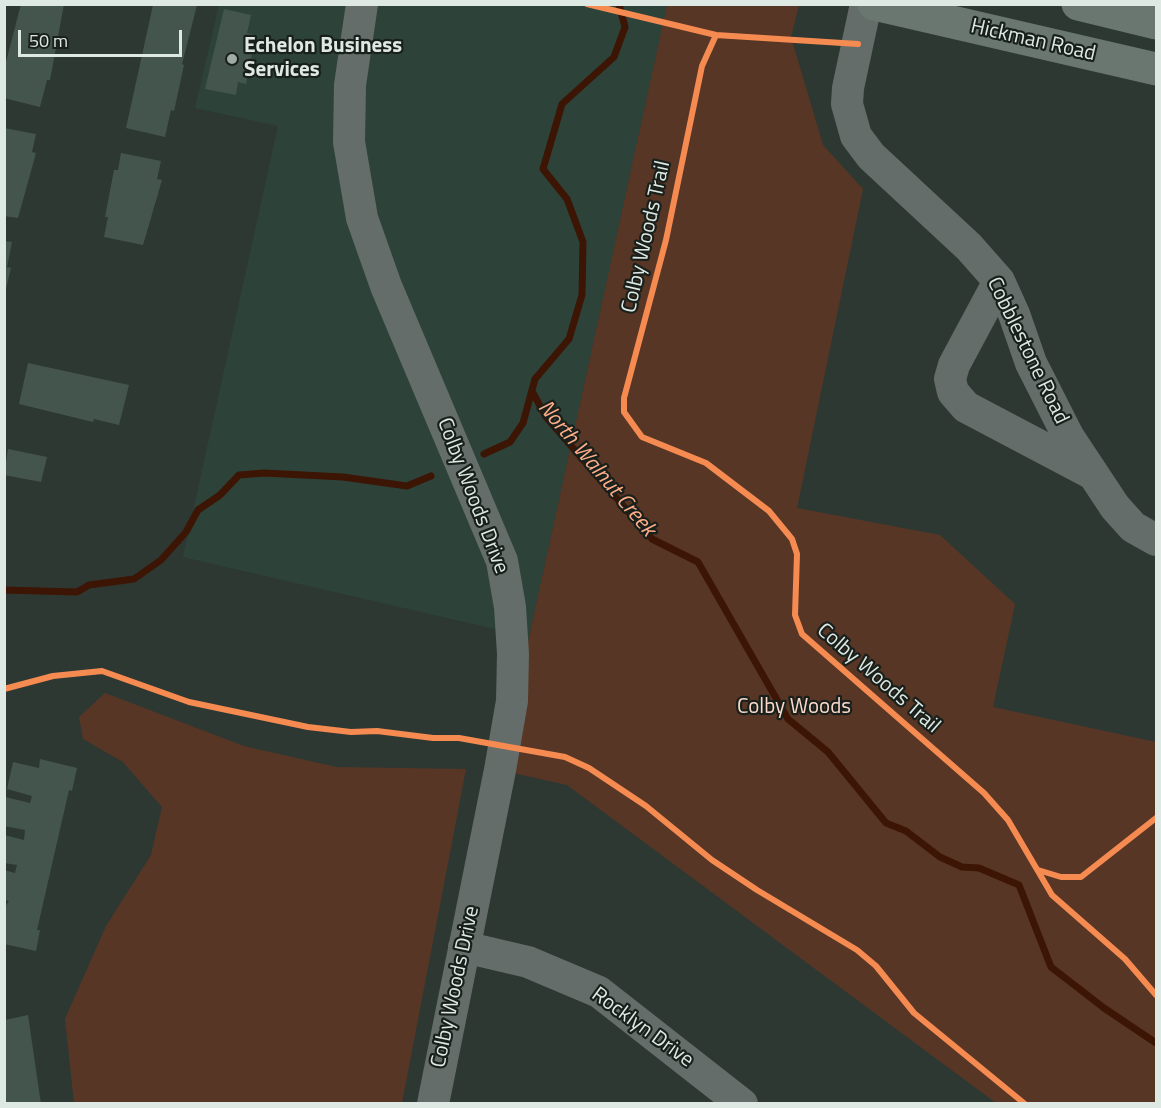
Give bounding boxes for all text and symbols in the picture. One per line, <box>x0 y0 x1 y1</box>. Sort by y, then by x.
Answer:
street label: Hickman Road <box>968 14 1098 68</box>
scale bar <box>21 18 184 56</box>
text: 50 m <box>29 27 68 54</box>
place label: Echelon Business Services <box>244 34 402 84</box>
marker: Echelon Business Services <box>225 52 239 66</box>
street label: Colby Woods Trail <box>617 159 677 315</box>
street label: Cobblestone Road <box>981 274 1073 428</box>
water label: North Walnut Creek <box>531 396 661 542</box>
street label: Colby Woods Drive <box>431 415 513 577</box>
street label: Colby Woods Trail <box>811 619 945 739</box>
park label: Colby Woods <box>737 695 851 721</box>
street label: Colby Woods Drive <box>427 904 485 1070</box>
street label: Rocklyn Drive <box>586 983 698 1073</box>

